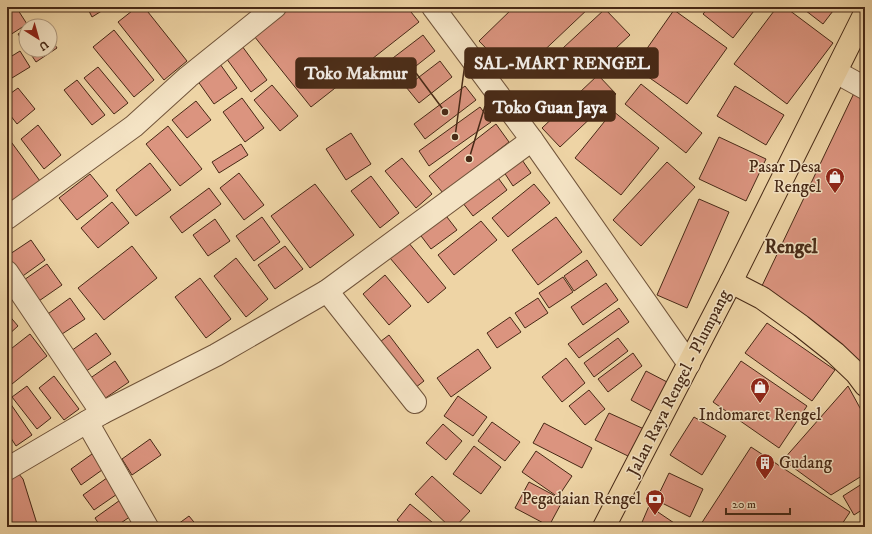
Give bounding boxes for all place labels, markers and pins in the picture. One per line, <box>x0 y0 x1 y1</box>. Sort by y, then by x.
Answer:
callout: SAL-MART RENGEL <box>465 48 658 78</box>
callout: Toko Makmur <box>296 58 416 88</box>
callout: Toko Guan Jaya <box>485 91 615 121</box>
place label: Pasar Desa Rengel <box>748 156 822 198</box>
shop icon: Pasar Desa Rengel <box>824 166 846 194</box>
shop icon: Indomaret Rengel <box>749 376 771 404</box>
place label: Indomaret Rengel <box>699 404 821 426</box>
building icon: Gudang <box>754 452 776 480</box>
place label: Gudang <box>779 452 833 474</box>
place label: Pegadaian Rengel <box>521 488 641 510</box>
bank icon: Pegadaian Rengel <box>644 488 666 516</box>

